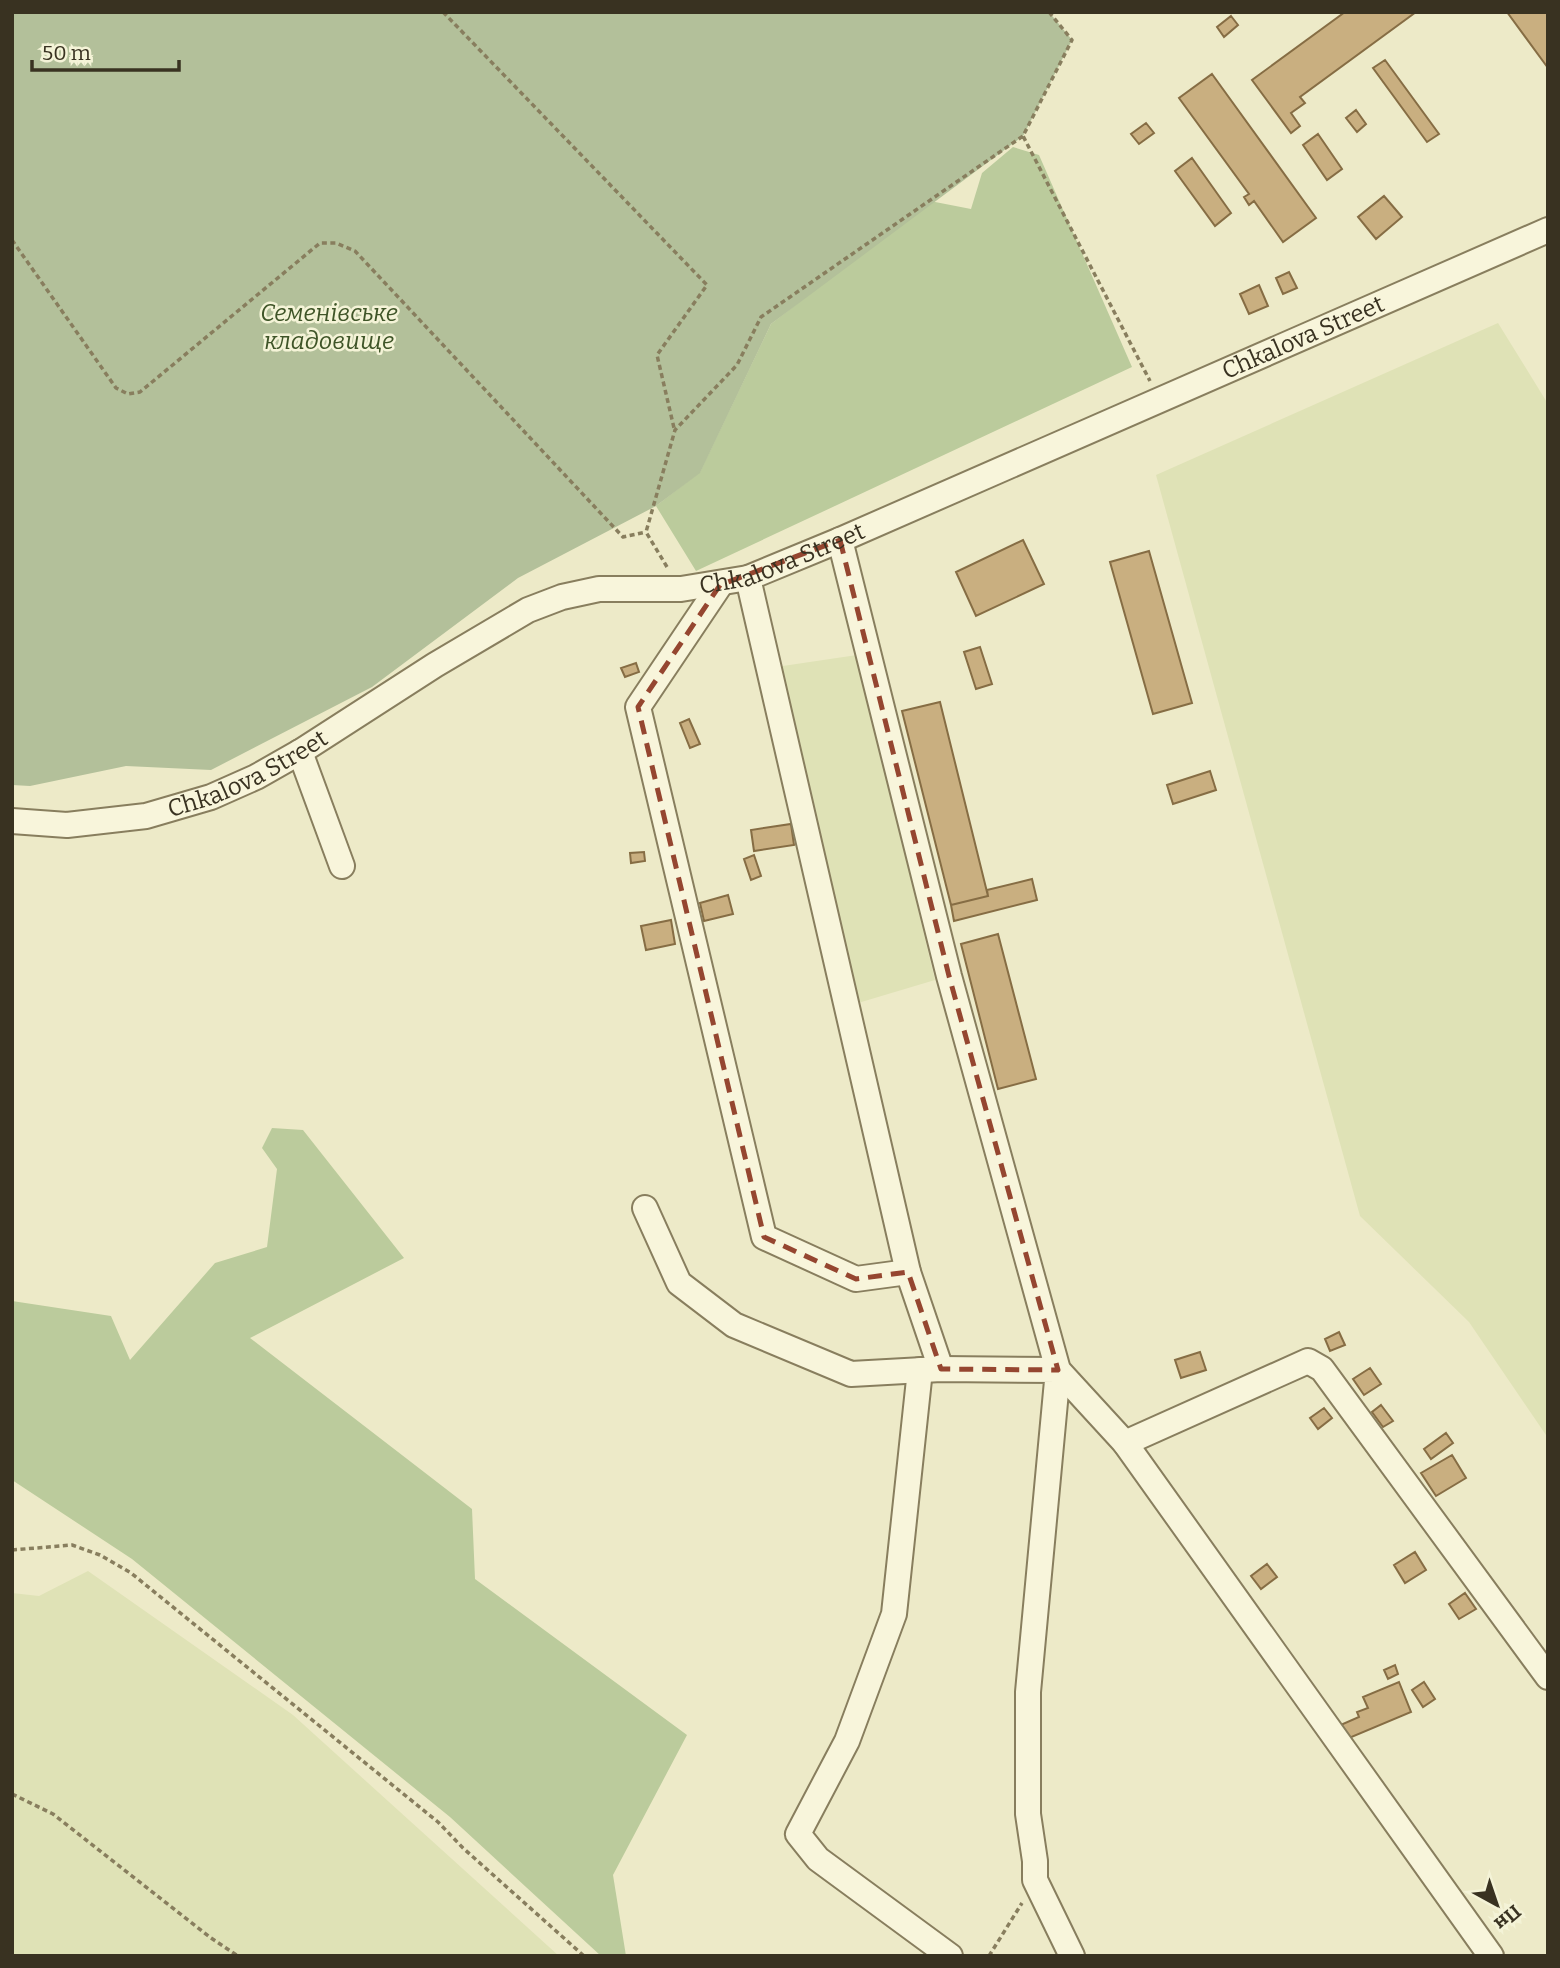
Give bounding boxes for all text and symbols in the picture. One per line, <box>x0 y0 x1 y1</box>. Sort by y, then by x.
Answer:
scale bar <box>32 28 178 72</box>
text: 50 m <box>42 40 91 66</box>
street label: Chkalova Street <box>1218 289 1389 385</box>
park label: Семенівське кладовище <box>260 299 398 355</box>
street label: Chkalova Street <box>697 517 869 600</box>
street label: Chkalova Street <box>164 724 333 823</box>
north arrow <box>1462 1870 1532 1940</box>
text: Пн <box>1490 1900 1526 1935</box>

